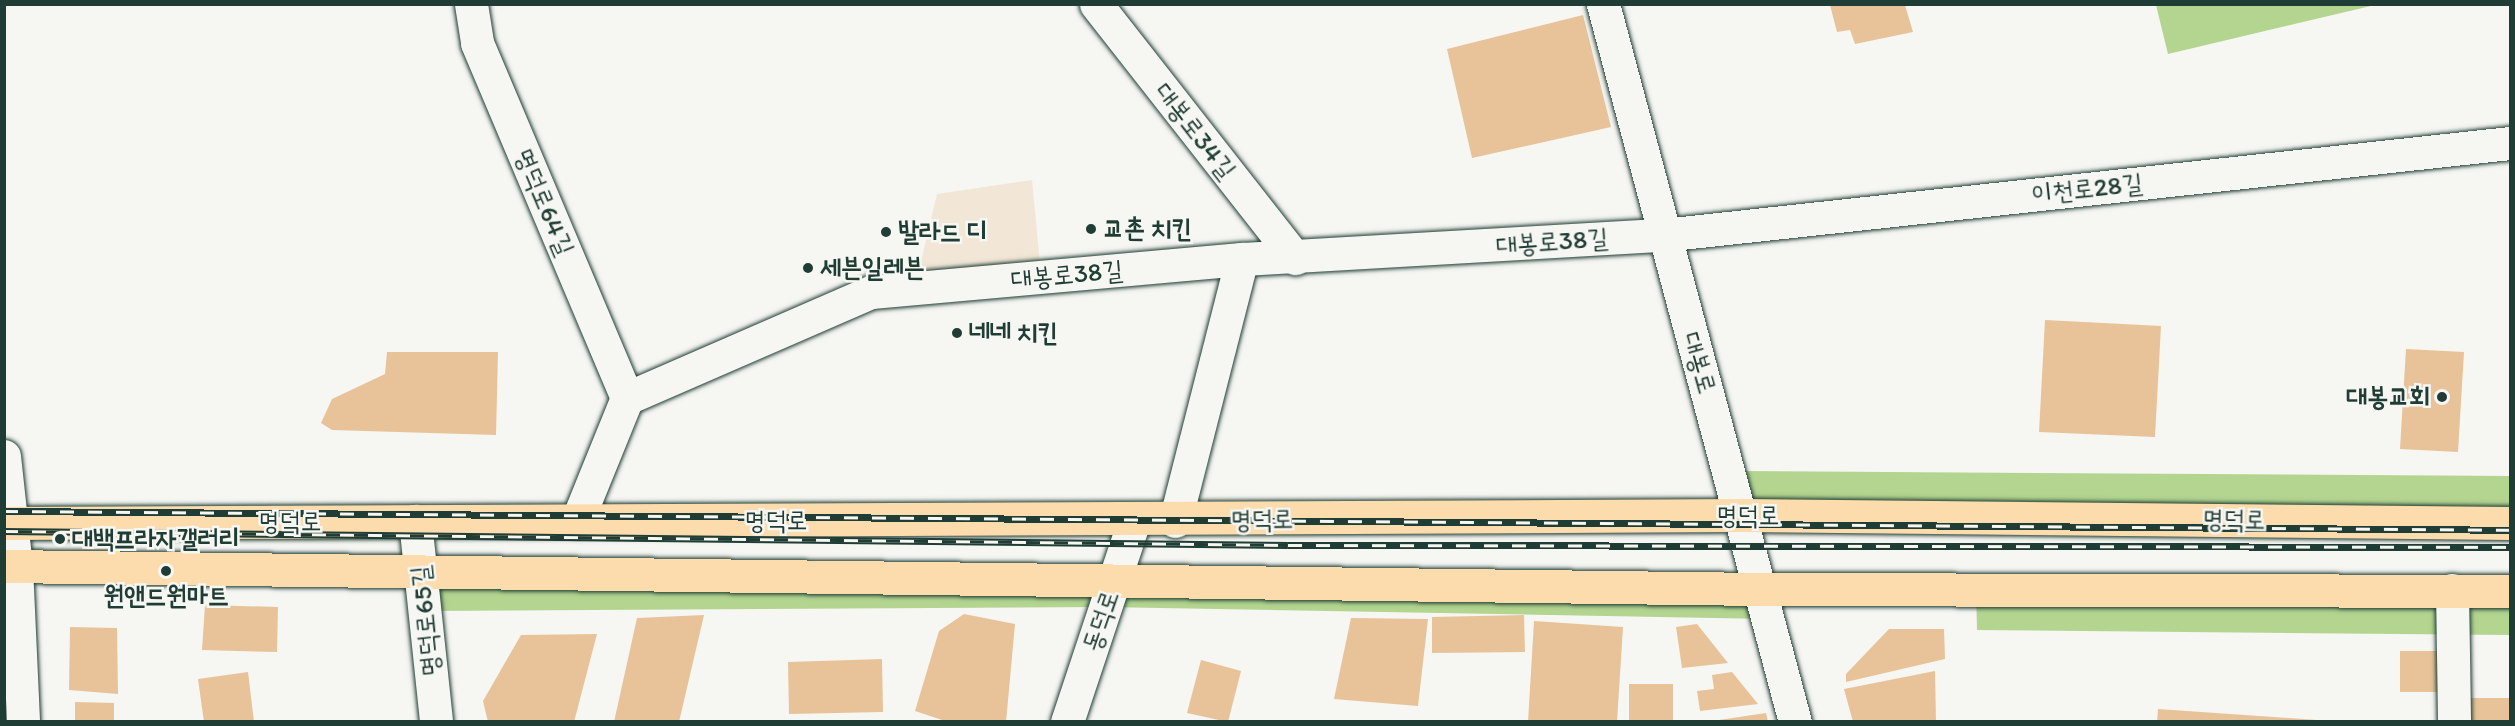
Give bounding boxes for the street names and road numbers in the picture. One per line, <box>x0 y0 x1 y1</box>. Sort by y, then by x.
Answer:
street label: 대봉로34길 <box>1148 77 1242 185</box>
street label: 명덕로64길 <box>508 144 580 260</box>
street label: 이천로28길 <box>2030 168 2144 210</box>
street label: 대봉로38길 <box>1495 223 1609 261</box>
street label: 대봉로38길 <box>1010 255 1124 295</box>
street label: 대봉로 <box>1675 329 1723 397</box>
street label: 명덕로 <box>1717 500 1779 532</box>
street label: 명덕로 <box>1230 504 1294 536</box>
street label: 명덕로 <box>2202 504 2266 536</box>
street label: 명덕로 <box>745 505 807 537</box>
street label: 명덕로 <box>259 506 321 538</box>
street label: 명덕로65길 <box>405 564 447 678</box>
street label: 동덕로 <box>1076 586 1126 656</box>

